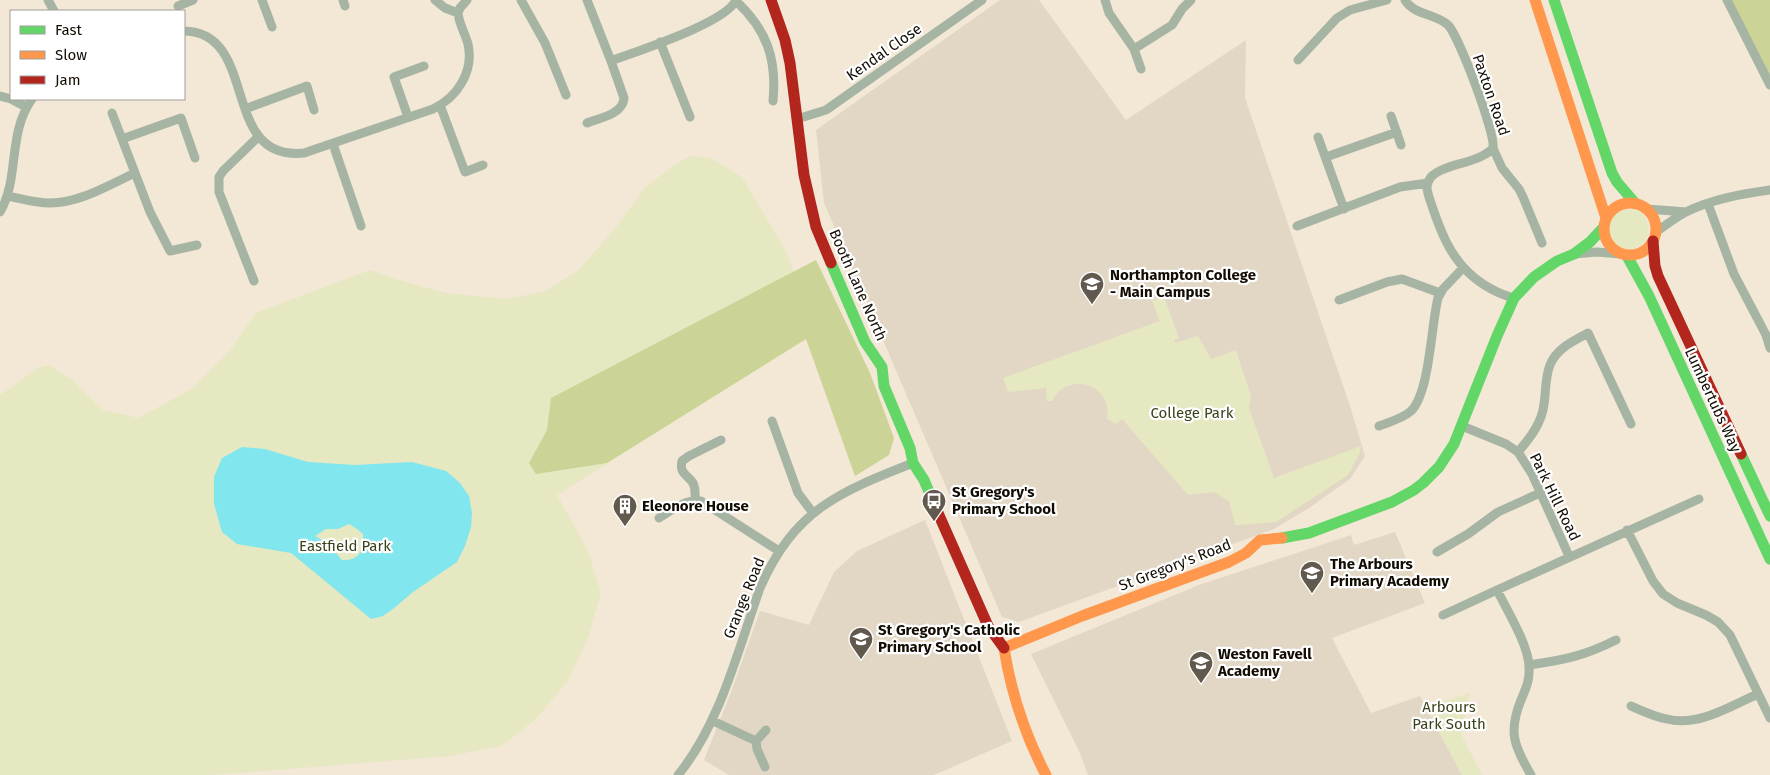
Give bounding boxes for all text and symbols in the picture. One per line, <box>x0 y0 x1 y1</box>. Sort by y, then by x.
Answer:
legend <box>10 10 185 100</box>
street label: Kendal Close <box>843 20 925 84</box>
text: Fast <box>55 21 82 39</box>
text: Slow <box>55 46 87 64</box>
street label: Paxton Road <box>1469 52 1513 138</box>
text: Jam <box>55 71 81 89</box>
street label: Booth Lane North <box>825 226 891 344</box>
place label: Northampton College - Main Campus <box>1110 266 1256 301</box>
school or university icon: Northampton College - Main Campus <box>1079 271 1105 305</box>
street label: Lumbertubs Way <box>1681 345 1745 456</box>
park label: College Park <box>1151 404 1234 422</box>
street label: Park Hill Road <box>1526 450 1584 544</box>
place label: St Gregory's Primary School <box>952 483 1056 518</box>
bus stop icon: St Gregory's Primary School <box>921 488 947 522</box>
building icon: Eleonore House <box>612 493 638 527</box>
place label: Eleonore House <box>642 497 749 515</box>
street label: St Gregory's Road <box>1116 535 1234 595</box>
park label: Eastfield Park <box>299 537 391 555</box>
street label: Grange Road <box>720 555 768 641</box>
place label: The Arbours Primary Academy <box>1330 555 1449 590</box>
school or university icon: The Arbours Primary Academy <box>1299 560 1325 594</box>
place label: St Gregory's Catholic Primary School <box>878 621 1021 656</box>
school or university icon: St Gregory's Catholic Primary School <box>848 626 874 660</box>
place label: Weston Favell Academy <box>1217 645 1312 680</box>
school or university icon: Weston Favell Academy <box>1188 650 1214 684</box>
park label: Arbours Park South <box>1412 698 1486 733</box>

